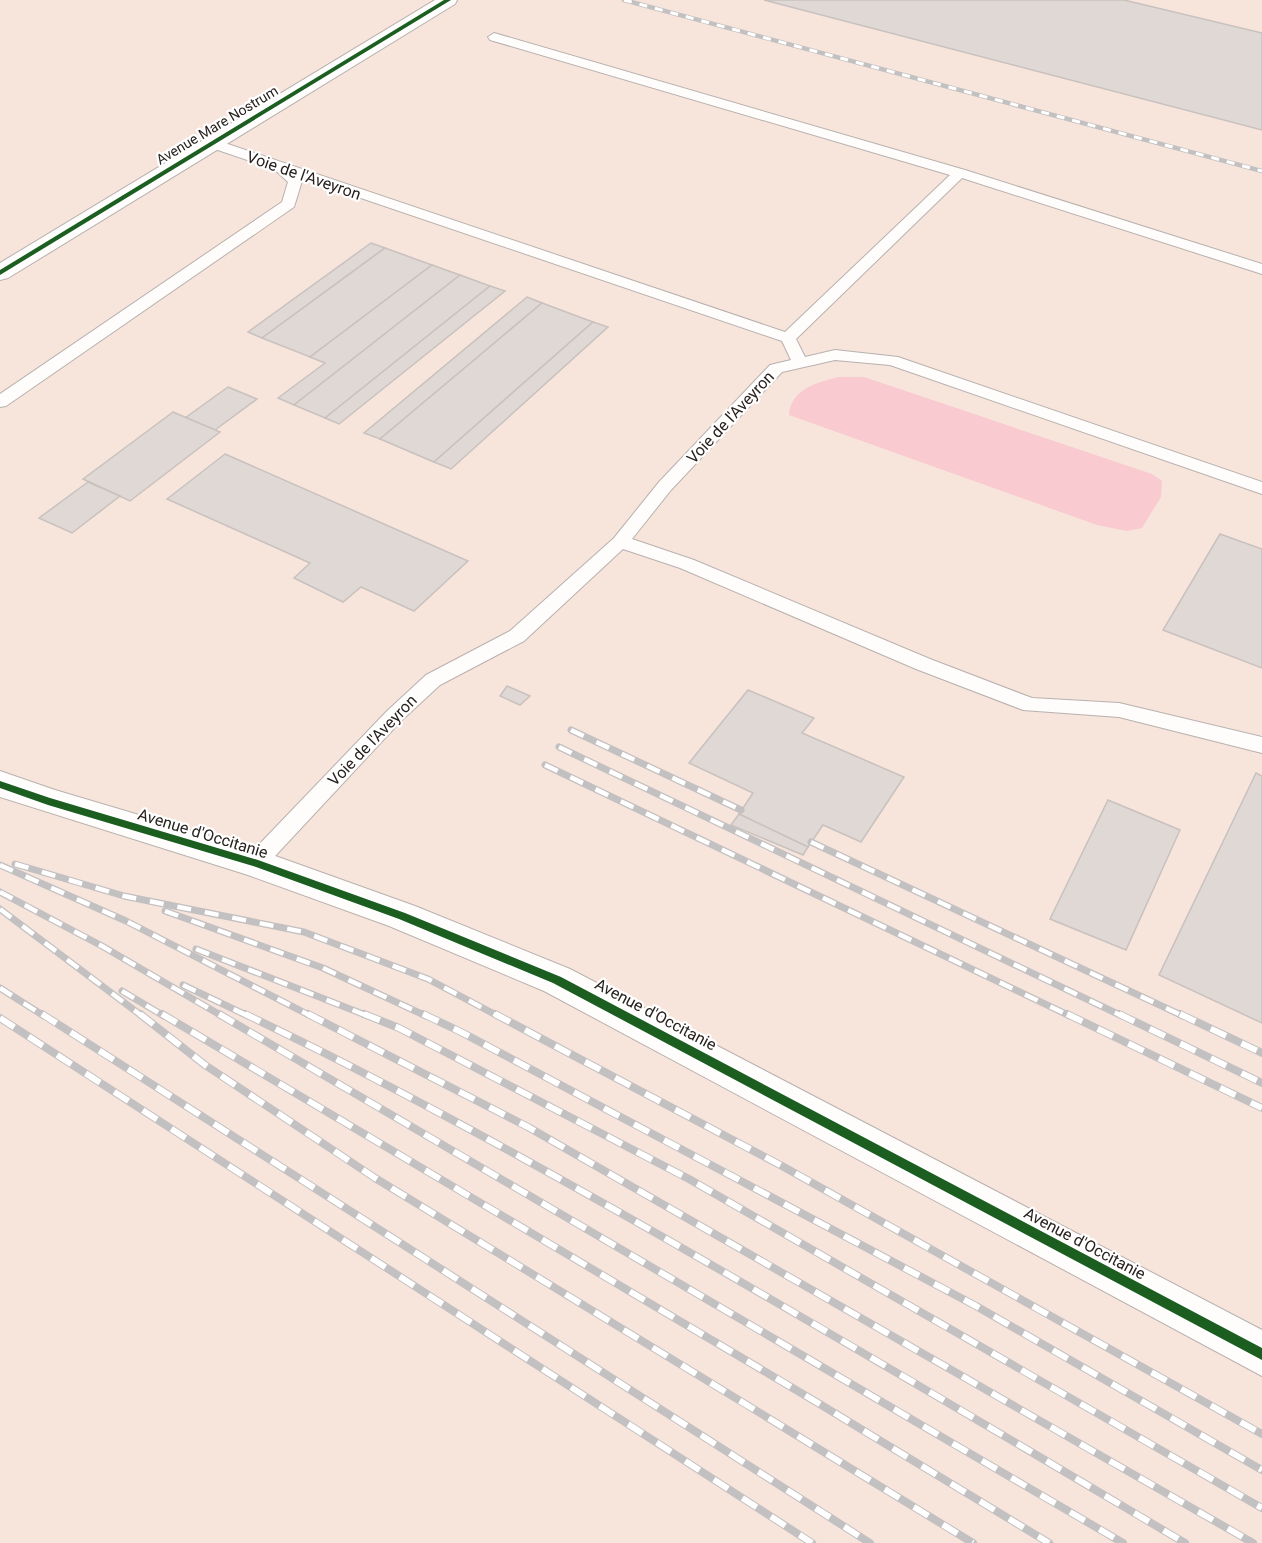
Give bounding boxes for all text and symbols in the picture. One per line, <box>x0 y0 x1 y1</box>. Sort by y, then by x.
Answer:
street label: Avenue Mare Nostrum <box>153 82 281 168</box>
street label: Voie de l'Aveyron <box>244 147 363 204</box>
street label: Voie de l'Aveyron <box>683 367 778 467</box>
street label: Voie de l'Aveyron <box>324 691 421 790</box>
street label: Avenue d'Occitanie <box>136 805 270 862</box>
street label: Avenue d'Occitanie <box>592 974 720 1054</box>
street label: Avenue d'Occitanie <box>1021 1203 1149 1283</box>

